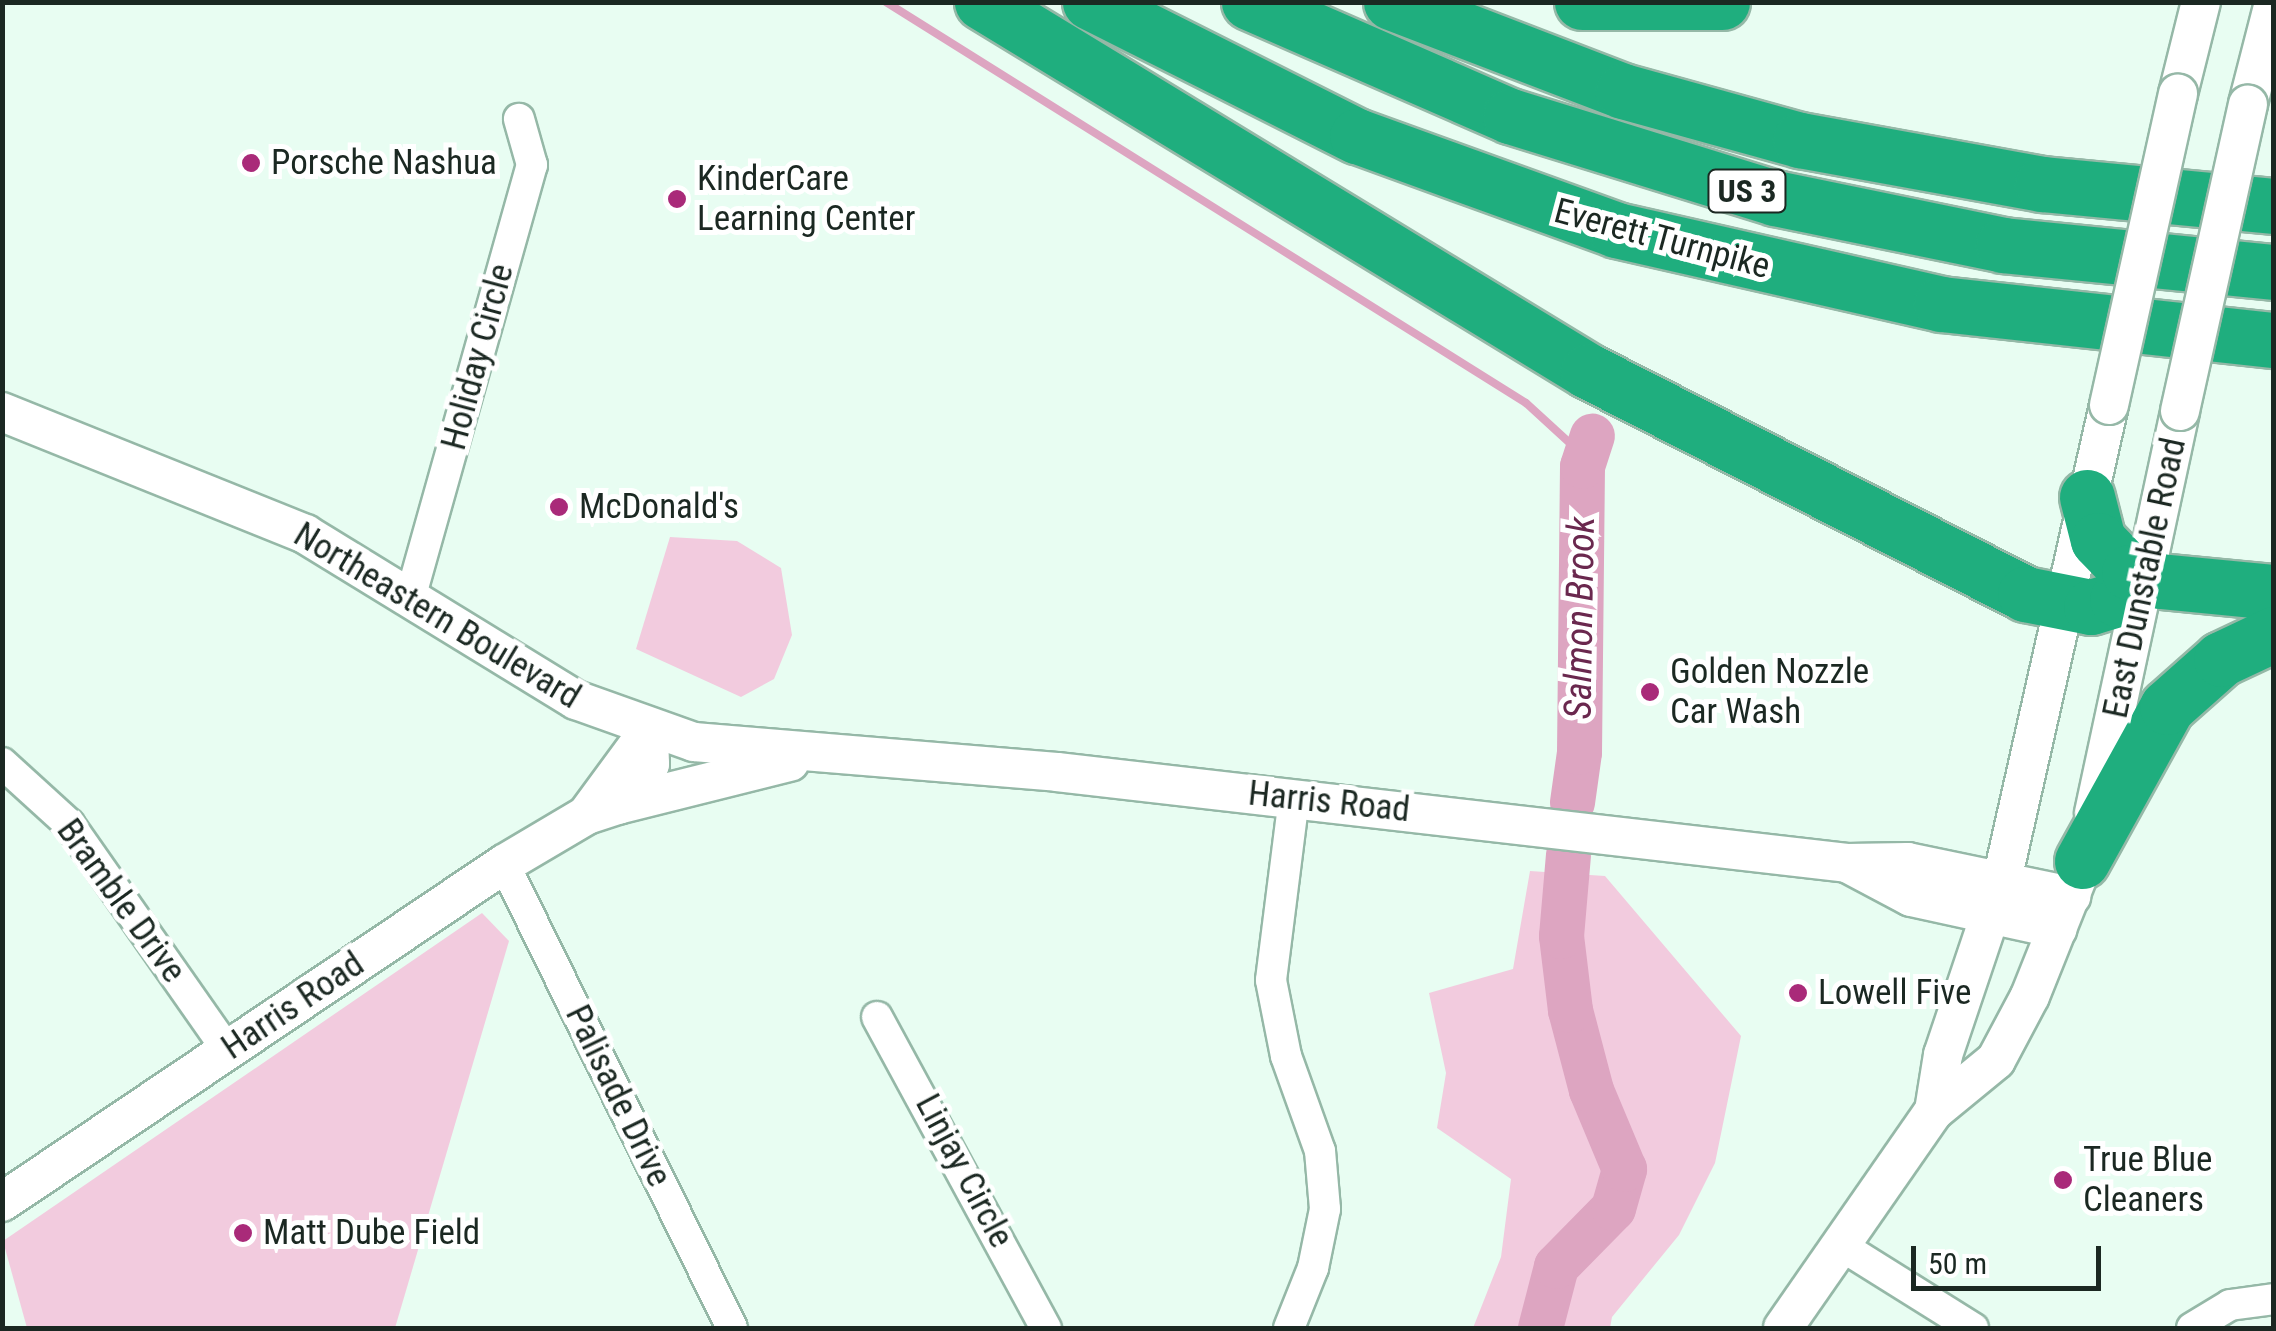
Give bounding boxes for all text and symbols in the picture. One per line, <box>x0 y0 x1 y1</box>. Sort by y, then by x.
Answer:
place label: Porsche Nashua <box>271 142 497 184</box>
marker: Porsche Nashua <box>240 152 262 174</box>
place label: KinderCare Learning Center <box>697 158 915 240</box>
road number: US 3 <box>1707 164 1787 218</box>
marker: KinderCare Learning Center <box>666 188 688 210</box>
street label: Everett Turnpike <box>1549 190 1775 288</box>
street label: Holiday Circle <box>433 259 523 455</box>
street label: East Dunstable Road <box>2095 434 2195 722</box>
place label: McDonald's <box>579 486 739 528</box>
marker: McDonald's <box>548 496 570 518</box>
street label: Northeastern Boulevard <box>286 514 588 718</box>
water label: Salmon Brook <box>1555 516 1605 720</box>
place label: Golden Nozzle Car Wash <box>1670 651 1869 733</box>
marker: Golden Nozzle Car Wash <box>1639 681 1661 703</box>
street label: Harris Road <box>1246 773 1412 831</box>
street label: Bramble Drive <box>48 811 194 991</box>
street label: Harris Road <box>214 943 372 1069</box>
place label: Lowell Five <box>1818 972 1971 1014</box>
marker: Lowell Five <box>1787 982 1809 1004</box>
street label: Palisade Drive <box>556 999 680 1193</box>
street label: Linjay Circle <box>906 1087 1022 1255</box>
place label: True Blue Cleaners <box>2083 1139 2212 1221</box>
marker: True Blue Cleaners <box>2052 1169 2074 1191</box>
place label: Matt Dube Field <box>263 1212 480 1254</box>
marker: Matt Dube Field <box>232 1222 254 1244</box>
scale bar <box>1916 1226 2106 1288</box>
text: 50 m <box>1928 1246 1987 1281</box>

